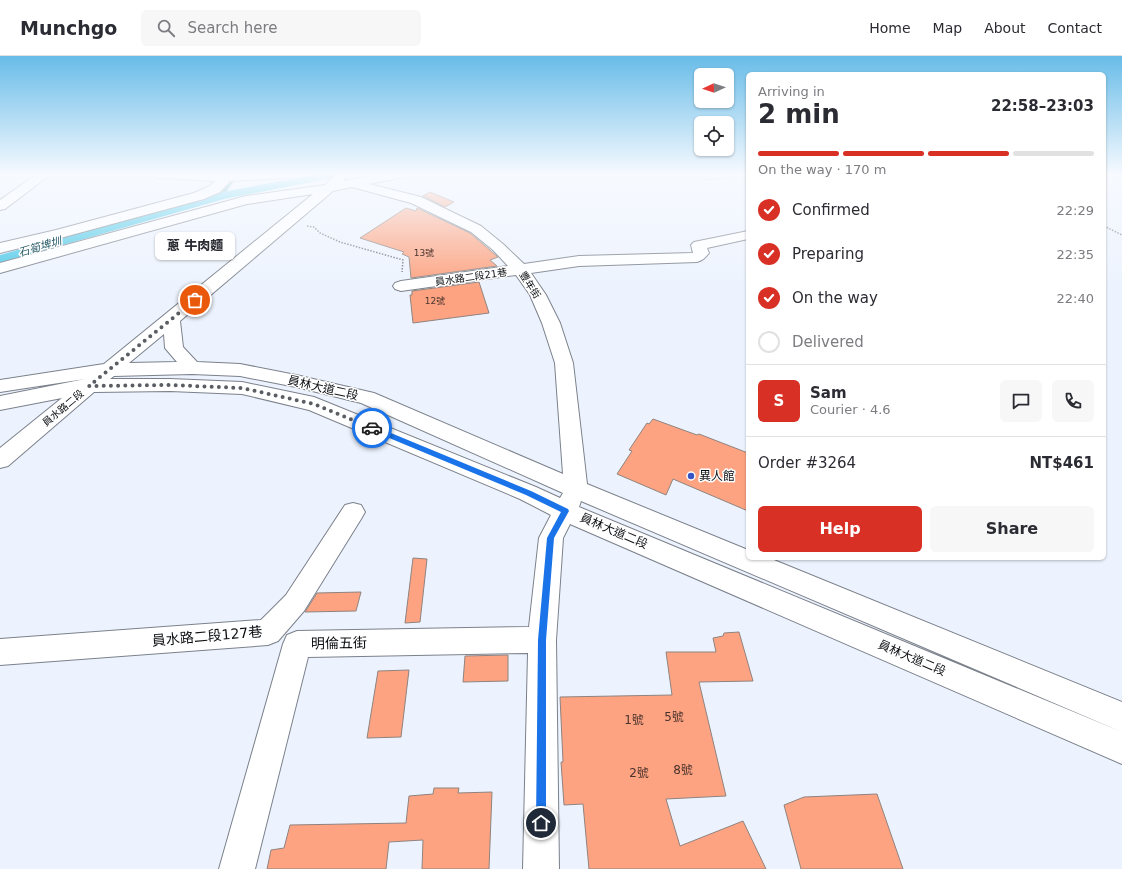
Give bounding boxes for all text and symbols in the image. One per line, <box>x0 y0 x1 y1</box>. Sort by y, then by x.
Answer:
search box <box>141 10 421 46</box>
text: Munchgo <box>20 17 117 39</box>
icon: search <box>155 17 177 39</box>
text: Search here <box>187 19 278 37</box>
text: Home <box>869 20 911 36</box>
text: Map <box>933 20 962 36</box>
text: About <box>984 20 1026 36</box>
text: Contact <box>1048 20 1102 36</box>
north arrow <box>694 68 734 108</box>
map controls <box>694 68 734 156</box>
text: Arriving in <box>758 84 825 99</box>
text: 22:58–23:03 <box>991 97 1094 115</box>
text: 2 min <box>758 99 840 129</box>
button: locate <box>694 116 734 156</box>
text: On the way · 170 m <box>758 162 886 177</box>
icon: check <box>758 199 780 221</box>
text: Confirmed <box>792 201 870 219</box>
text: 22:29 <box>1057 203 1094 218</box>
callout: 蔥 牛肉麵 <box>155 232 235 260</box>
water label: 石筍埤圳 <box>17 234 65 259</box>
text: 蔥 牛肉麵 <box>167 238 223 253</box>
icon: check <box>758 243 780 265</box>
text: Preparing <box>792 245 864 263</box>
text: 22:35 <box>1057 247 1094 262</box>
house number: 13號 <box>414 248 434 258</box>
street label: 員水路二段21巷 <box>434 266 508 288</box>
street label: 豐年街 <box>517 269 543 301</box>
pin <box>178 283 212 317</box>
icon: check <box>758 287 780 309</box>
icon: bag <box>184 289 206 311</box>
text: On the way <box>792 289 878 307</box>
text: 22:40 <box>1057 291 1094 306</box>
house number: 12號 <box>425 296 445 306</box>
text: Delivered <box>792 333 864 351</box>
street label: 員林大道二段 <box>286 373 360 403</box>
button: chat <box>1000 380 1042 422</box>
button: phone <box>1052 380 1094 422</box>
text: Sam <box>810 384 847 402</box>
street label: 員水路二段 <box>40 388 86 428</box>
text: S <box>774 392 784 410</box>
text: Courier · 4.6 <box>810 402 891 417</box>
courier <box>352 408 392 448</box>
icon: car <box>361 417 383 439</box>
text: Order #3264 <box>758 454 856 472</box>
text: NT$461 <box>1029 454 1094 472</box>
place label: 異人館 <box>699 469 735 483</box>
marker: 異人館 <box>686 471 696 481</box>
button: Help <box>758 506 922 552</box>
button: Share <box>930 506 1094 552</box>
street label: 員林大道二段 <box>578 510 650 552</box>
street label: 員水路二段127巷 <box>151 623 263 649</box>
street label: 明倫五街 <box>311 635 367 651</box>
street label: 員林大道二段 <box>876 637 948 679</box>
house number: 5號 <box>664 710 684 724</box>
house number: 1號 <box>624 713 644 727</box>
house number: 8號 <box>673 763 693 777</box>
house number: 2號 <box>629 766 649 780</box>
pin <box>524 806 558 840</box>
icon: home <box>530 812 552 834</box>

